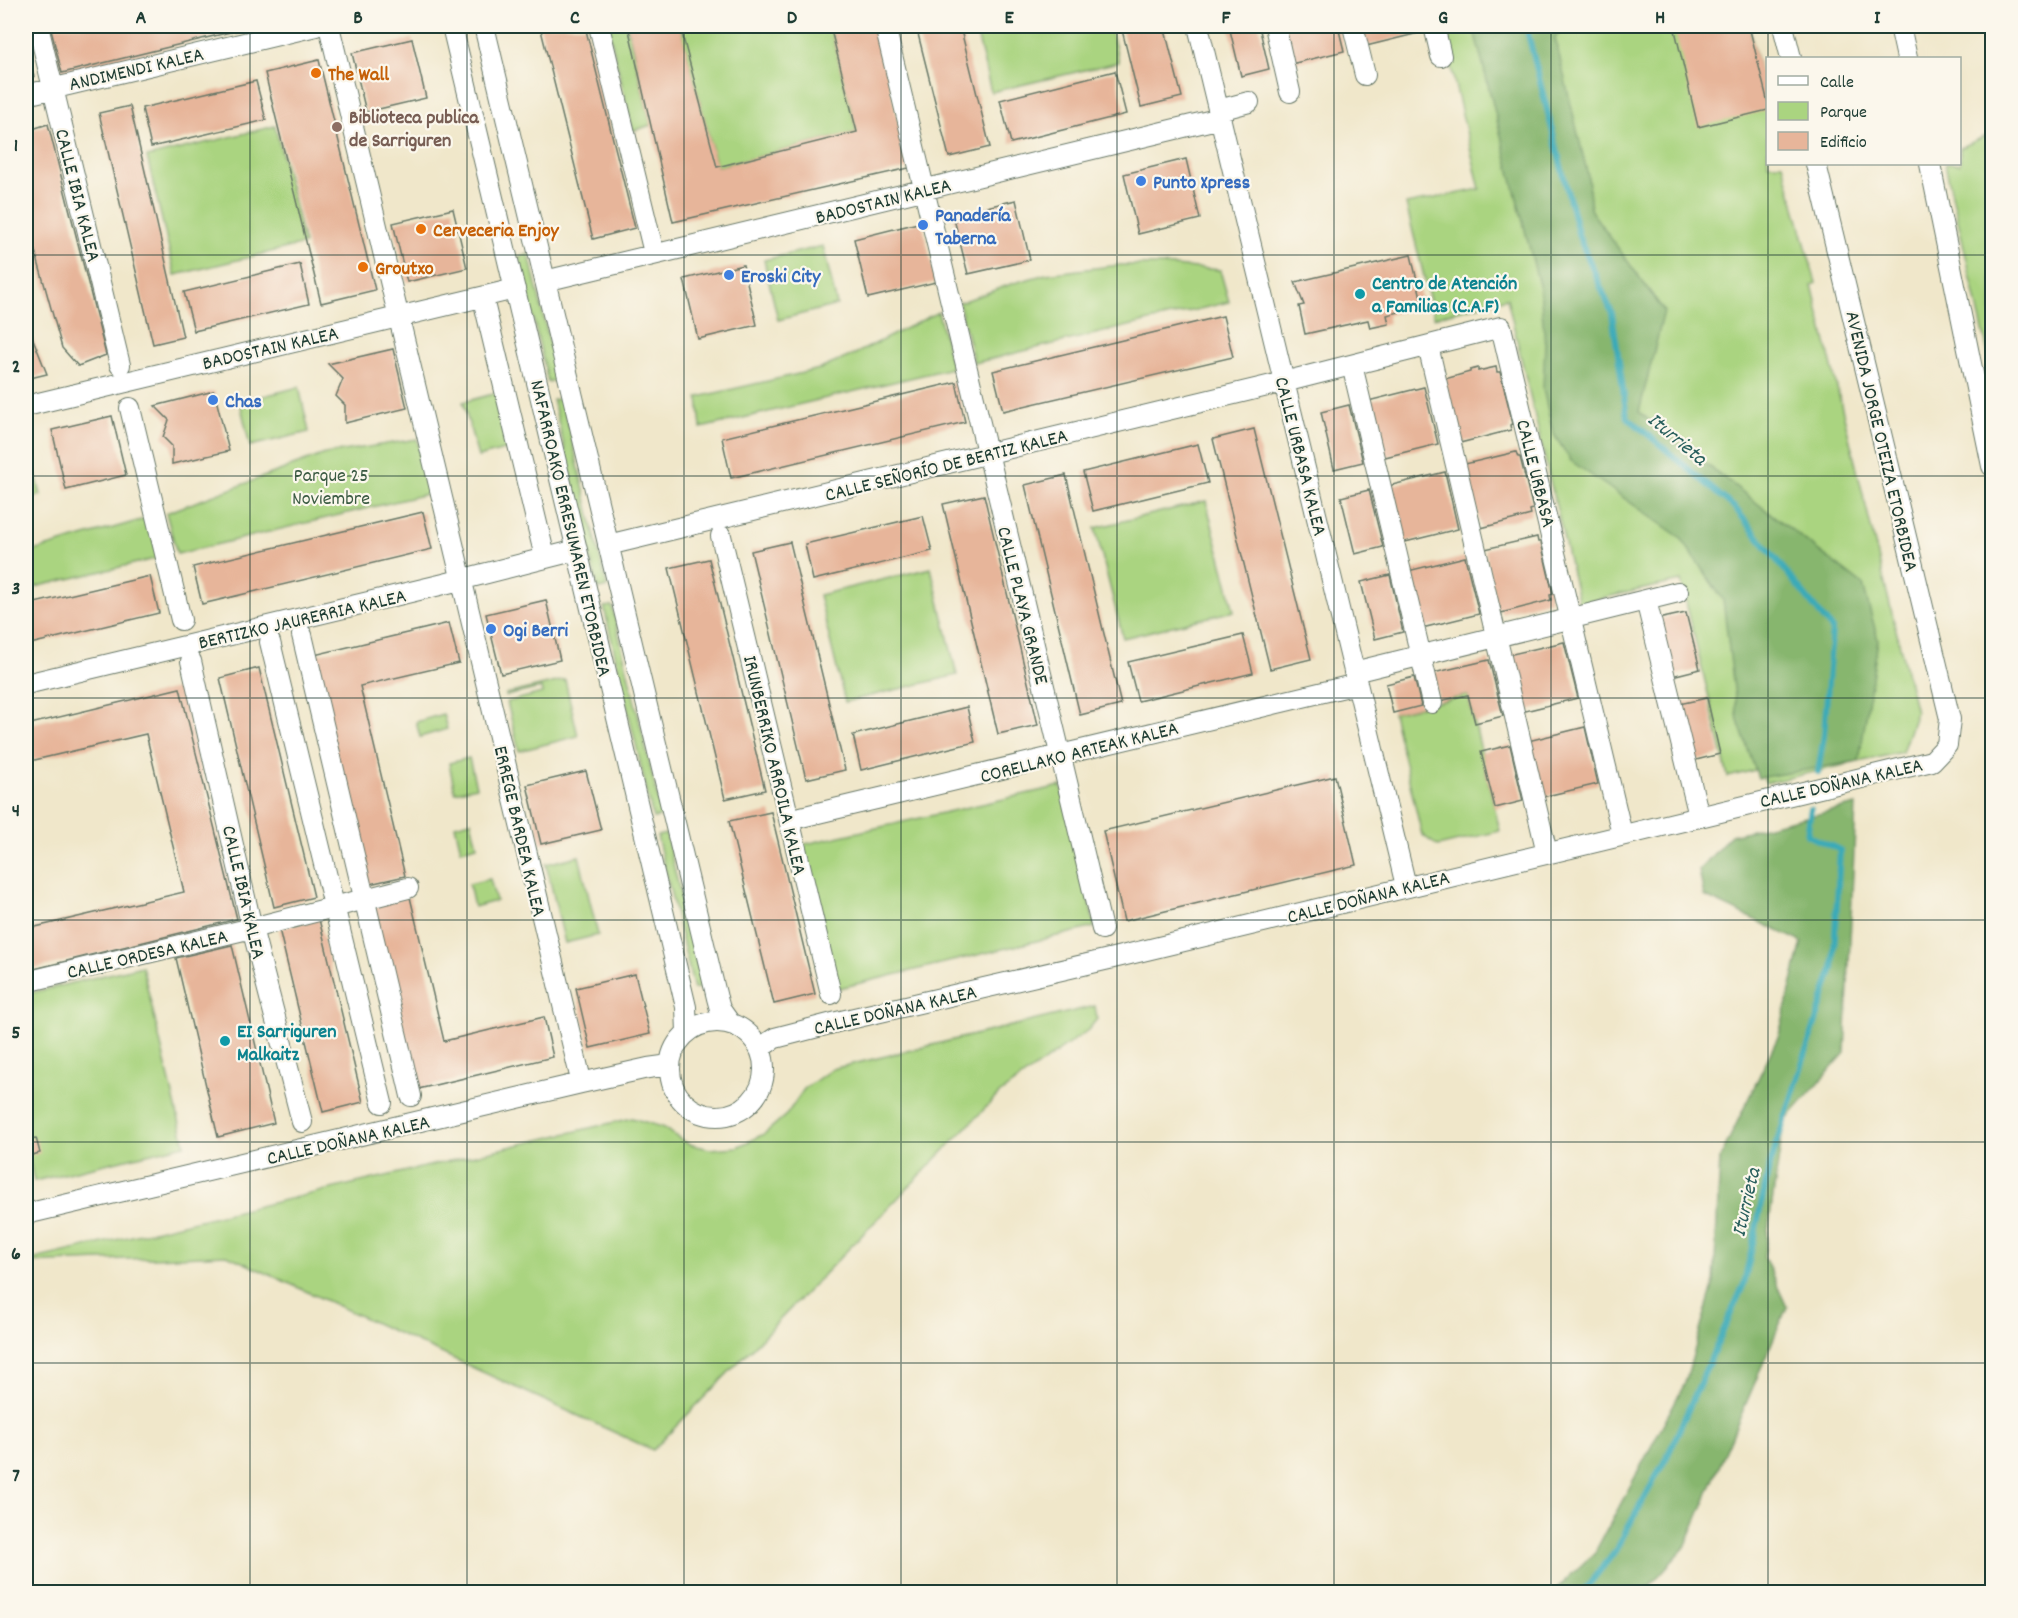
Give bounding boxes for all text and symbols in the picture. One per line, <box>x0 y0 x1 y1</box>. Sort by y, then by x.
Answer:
text: A <box>136 5 147 33</box>
text: B <box>353 5 363 33</box>
text: C <box>570 5 580 33</box>
text: D <box>787 5 798 33</box>
text: E <box>1004 5 1014 33</box>
text: F <box>1222 5 1232 33</box>
text: G <box>1438 5 1448 33</box>
text: H <box>1655 5 1665 33</box>
text: I <box>1874 5 1881 33</box>
street label: ANDIMENDI KALEA <box>67 42 207 100</box>
legend <box>1766 57 1961 165</box>
place label: The Wall <box>328 62 389 90</box>
marker: The Wall <box>309 66 323 80</box>
text: Calle <box>1820 71 1854 96</box>
text: Parque <box>1820 101 1867 126</box>
place label: Biblioteca publica de Sarriguren <box>349 105 479 156</box>
marker: Biblioteca publica de Sarriguren <box>330 120 344 134</box>
street label: CALLE IBIA KALEA <box>46 126 106 265</box>
text: Edificio <box>1820 131 1867 156</box>
text: 1 <box>14 133 18 161</box>
place label: Punto Xpress <box>1153 170 1250 198</box>
street label: BADOSTAIN KALEA <box>813 173 955 233</box>
marker: Punto Xpress <box>1134 174 1148 188</box>
place label: Panadería Taberna <box>935 203 1011 254</box>
place label: Cerveceria Enjoy <box>433 218 560 246</box>
marker: Panadería Taberna <box>916 218 930 232</box>
marker: Cerveceria Enjoy <box>414 222 428 236</box>
place label: Groutxo <box>375 256 434 284</box>
marker: Groutxo <box>356 260 370 274</box>
place label: Eroski City <box>741 264 821 292</box>
marker: Eroski City <box>722 268 736 282</box>
place label: Centro de Atención a Familias (C.A.F) <box>1372 271 1517 322</box>
marker: Centro de Atención a Familias (C.A.F) <box>1353 287 1367 301</box>
street label: AVENIDA JORGE OTEIZA ETORBIDEA <box>1836 308 1924 575</box>
street label: BADOSTAIN KALEA <box>200 321 342 379</box>
text: 2 <box>12 354 20 382</box>
street label: CALLE URBASA KALEA <box>1266 374 1332 539</box>
street label: NAFARROAKO ERRESUMAREN ETORBIDEA <box>521 377 617 680</box>
place label: Chas <box>225 389 262 417</box>
marker: Chas <box>206 393 220 407</box>
water label: Iturrieta <box>1640 406 1713 475</box>
street label: CALLE URBASA <box>1507 417 1561 531</box>
street label: CALLE SEÑORÍO DE BERTIZ KALEA <box>822 423 1071 511</box>
park label: Parque 25 Noviembre <box>292 463 370 514</box>
street label: CALLE PLAYA GRANDE <box>988 524 1054 688</box>
text: 3 <box>12 576 20 604</box>
street label: BERTIZKO JAURERRIA KALEA <box>196 583 410 659</box>
place label: Ogi Berri <box>503 618 569 646</box>
marker: Ogi Berri <box>484 622 498 636</box>
street label: IRUNBERRIKO ARROILA KALEA <box>734 653 812 879</box>
street label: CORELLAKO ARTEAK KALEA <box>978 716 1182 792</box>
street label: ERREGE BARDEA KALEA <box>485 743 551 920</box>
street label: CALLE DOÑANA KALEA <box>1757 753 1926 817</box>
text: 4 <box>12 798 20 826</box>
street label: CALLE IBIA KALEA <box>213 823 271 962</box>
street label: CALLE DOÑANA KALEA <box>1285 865 1453 933</box>
street label: CALLE ORDESA KALEA <box>65 924 231 988</box>
street label: CALLE DOÑANA KALEA <box>811 980 980 1044</box>
place label: EI Sarriguren Malkaitz <box>237 1019 336 1070</box>
text: 5 <box>11 1020 21 1048</box>
marker: EI Sarriguren Malkaitz <box>218 1034 232 1048</box>
street label: CALLE DOÑANA KALEA <box>264 1110 433 1174</box>
water label: Iturrieta <box>1725 1164 1771 1240</box>
text: 6 <box>11 1241 21 1269</box>
text: 7 <box>12 1463 20 1491</box>

